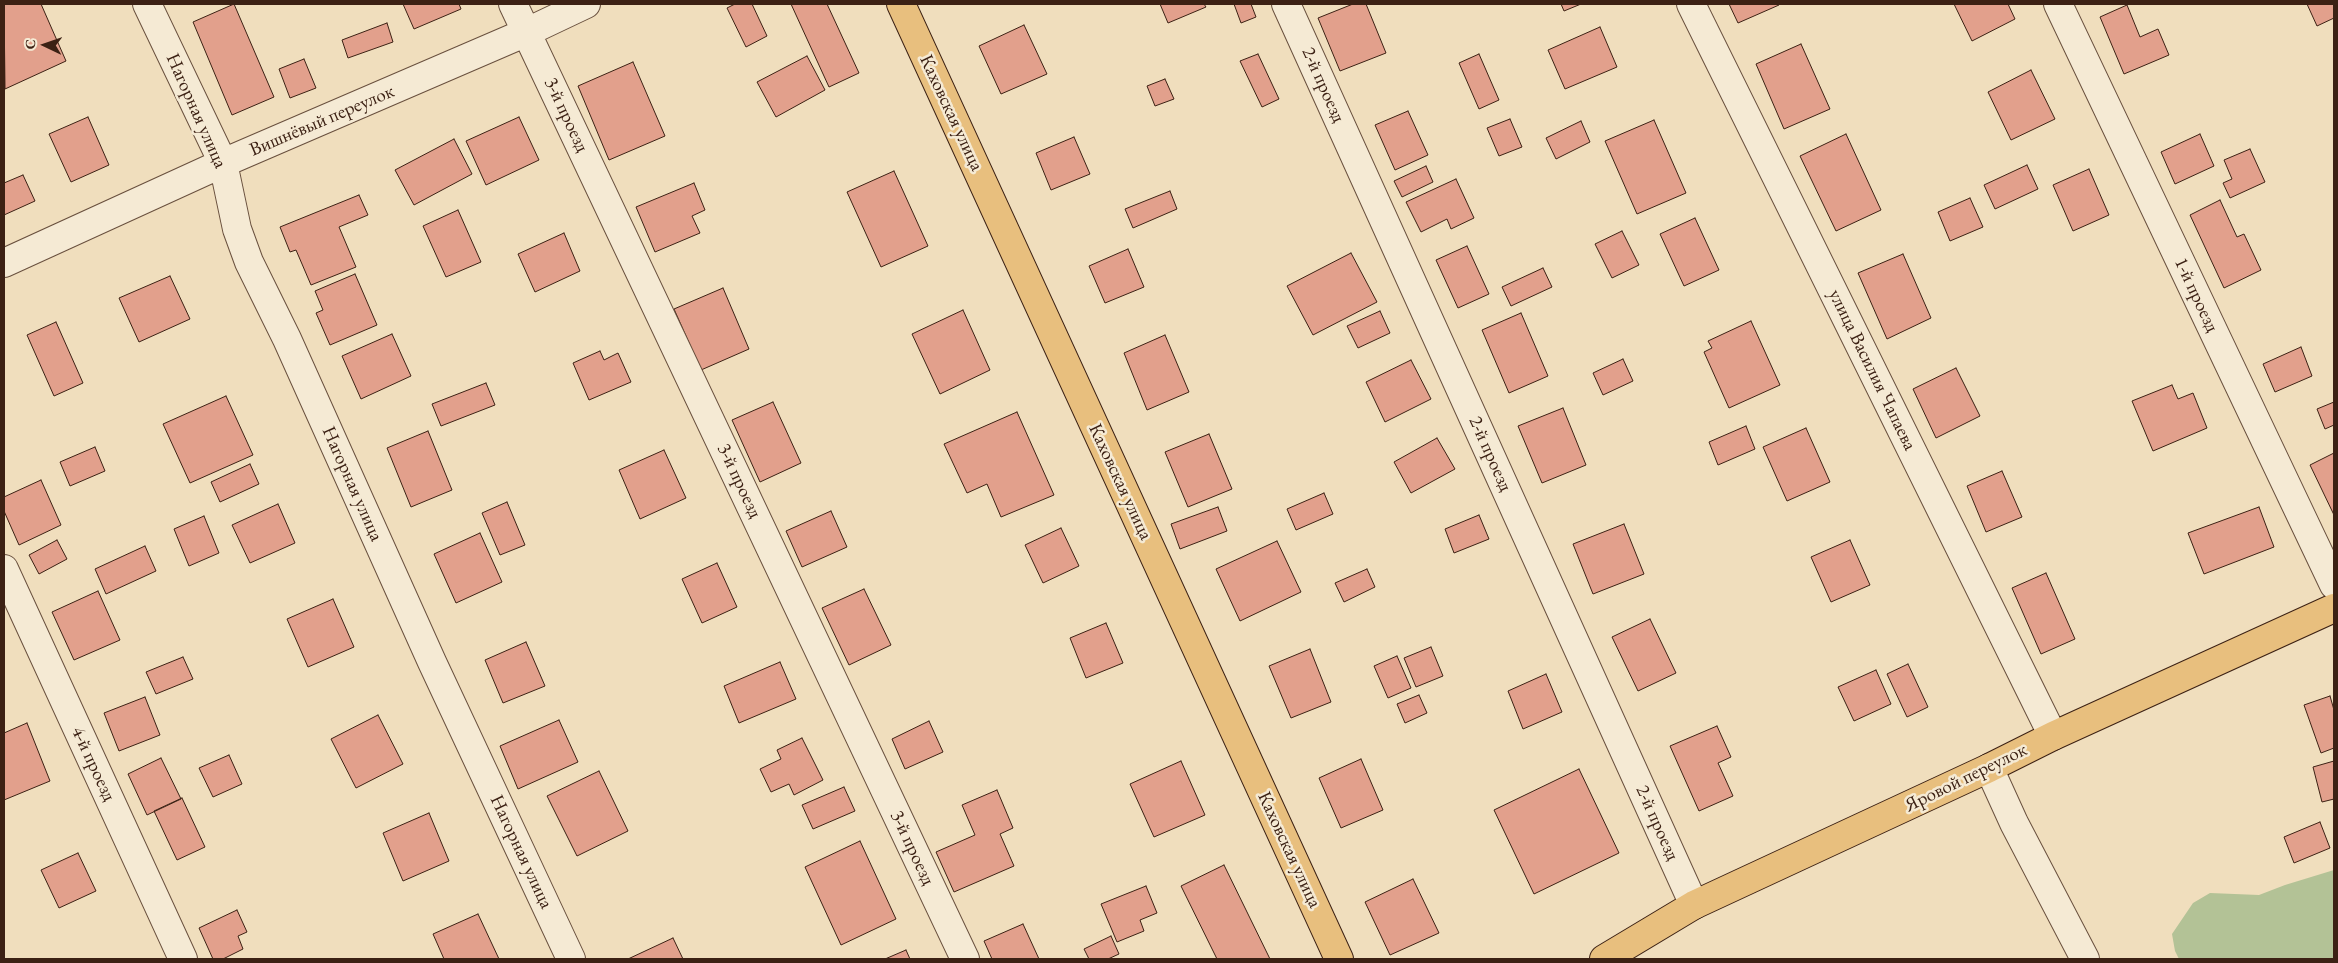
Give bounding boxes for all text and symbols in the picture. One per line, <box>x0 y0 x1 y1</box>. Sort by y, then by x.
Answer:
north arrow <box>20 20 70 70</box>
text: С <box>21 39 39 50</box>
street label: 2-й проезд <box>1296 44 1350 126</box>
street label: Нагорная улица <box>161 50 231 172</box>
street label: Каховская улица <box>914 51 988 175</box>
street label: 3-й проезд <box>539 74 593 156</box>
street label: Вишнёвый переулок <box>246 80 398 162</box>
street label: 1-й проезд <box>2169 254 2223 336</box>
street label: улица Василия Чапаева <box>1823 286 1921 454</box>
street label: 2-й проезд <box>1463 413 1517 495</box>
street label: Каховская улица <box>1083 420 1157 544</box>
street label: Нагорная улица <box>317 423 387 545</box>
street label: 3-й проезд <box>712 440 766 522</box>
street label: 4-й проезд <box>66 723 120 805</box>
street label: Яровой переулок <box>1901 739 2031 817</box>
street label: 2-й проезд <box>1630 782 1684 864</box>
street label: Каховская улица <box>1252 788 1326 912</box>
street label: Нагорная улица <box>485 791 557 913</box>
street label: 3-й проезд <box>885 807 939 889</box>

